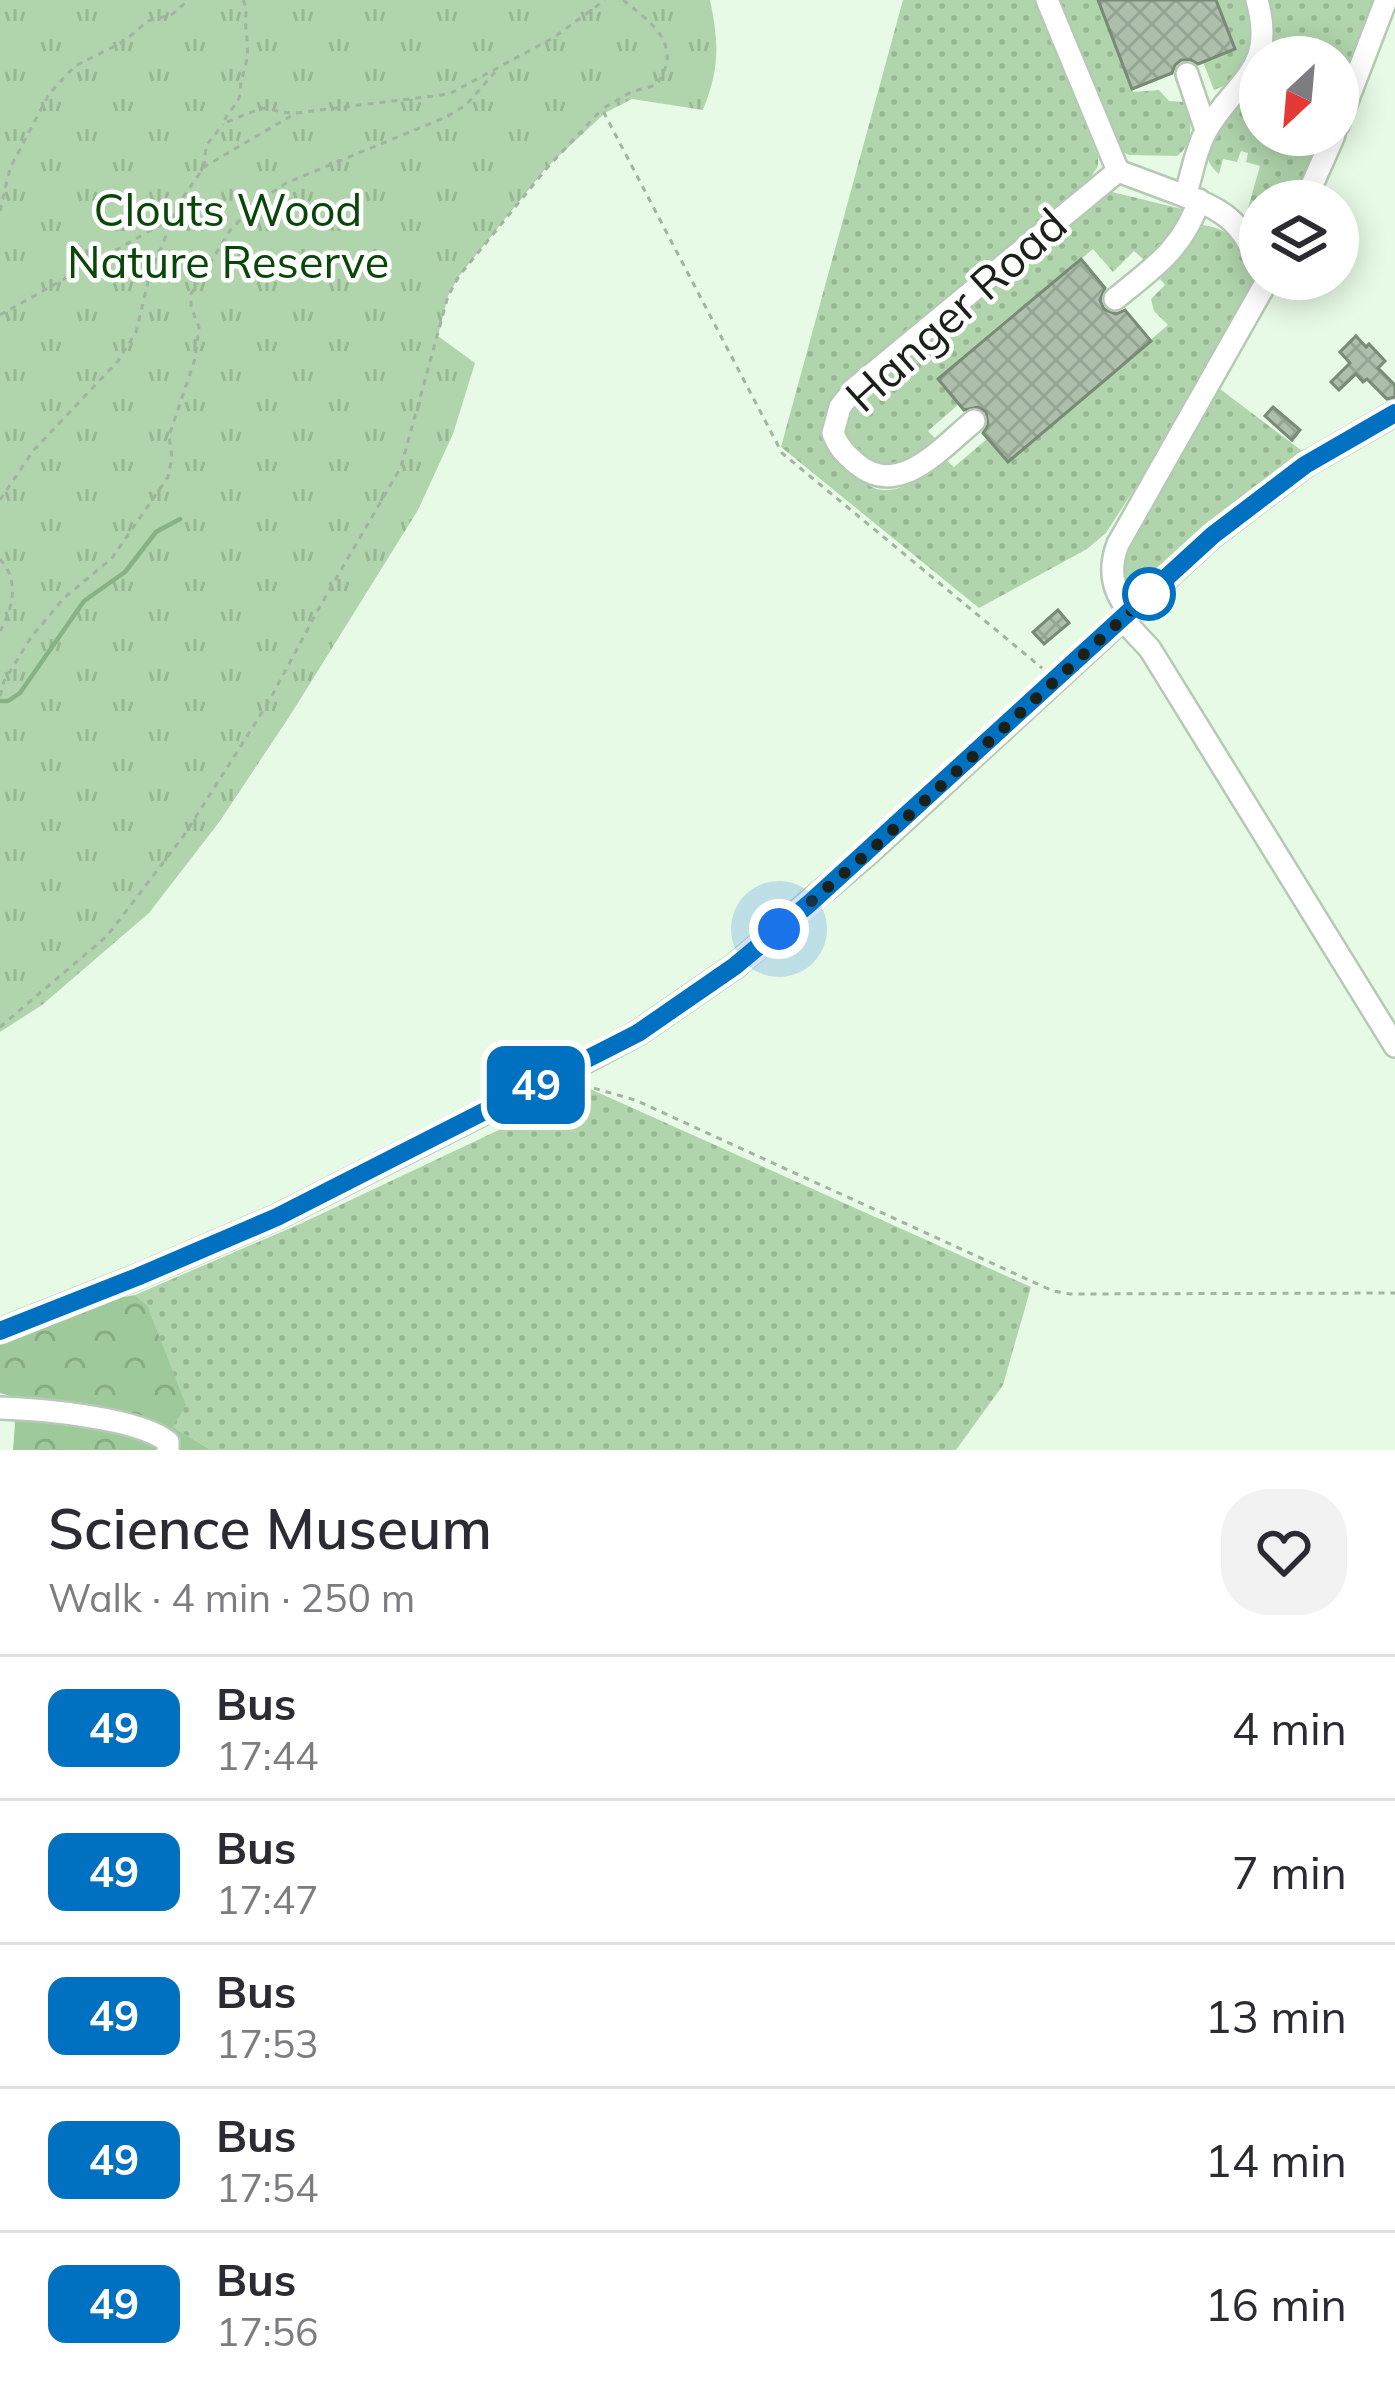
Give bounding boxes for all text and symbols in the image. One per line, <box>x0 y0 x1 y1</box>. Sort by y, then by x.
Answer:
north arrow <box>1239 36 1359 156</box>
map controls <box>1239 36 1359 300</box>
button: layers <box>1239 180 1359 300</box>
park label: Clouts Wood Nature Reserve <box>67 181 389 289</box>
street label: Hanger Road <box>833 195 1077 423</box>
unlabelled marker <box>1124 569 1174 619</box>
your location <box>749 899 809 959</box>
line badge: 49 <box>482 1046 590 1124</box>
text: 49 <box>511 1058 561 1111</box>
button: heart <box>1221 1489 1347 1615</box>
text: Science Museum <box>48 1492 492 1563</box>
text: Walk · 4 min · 250 m <box>48 1573 415 1622</box>
text: Bus <box>216 1675 296 1731</box>
text: 4 min <box>1232 1700 1347 1756</box>
text: 49 <box>89 1701 139 1754</box>
text: 17:44 <box>216 1731 319 1780</box>
text: Bus <box>216 1819 296 1875</box>
text: 7 min <box>1232 1844 1347 1900</box>
text: 49 <box>89 1845 139 1898</box>
text: 17:47 <box>216 1875 319 1924</box>
text: Bus <box>216 1963 296 2019</box>
text: 13 min <box>1205 1988 1347 2044</box>
text: 49 <box>89 1989 139 2042</box>
text: 17:53 <box>216 2019 319 2068</box>
text: Bus <box>216 2107 296 2163</box>
text: 14 min <box>1205 2132 1347 2188</box>
text: 49 <box>89 2133 139 2186</box>
text: 17:54 <box>216 2163 319 2212</box>
text: Bus <box>216 2251 296 2307</box>
text: 16 min <box>1205 2276 1347 2332</box>
text: 49 <box>89 2277 139 2330</box>
text: 17:56 <box>216 2307 319 2356</box>

